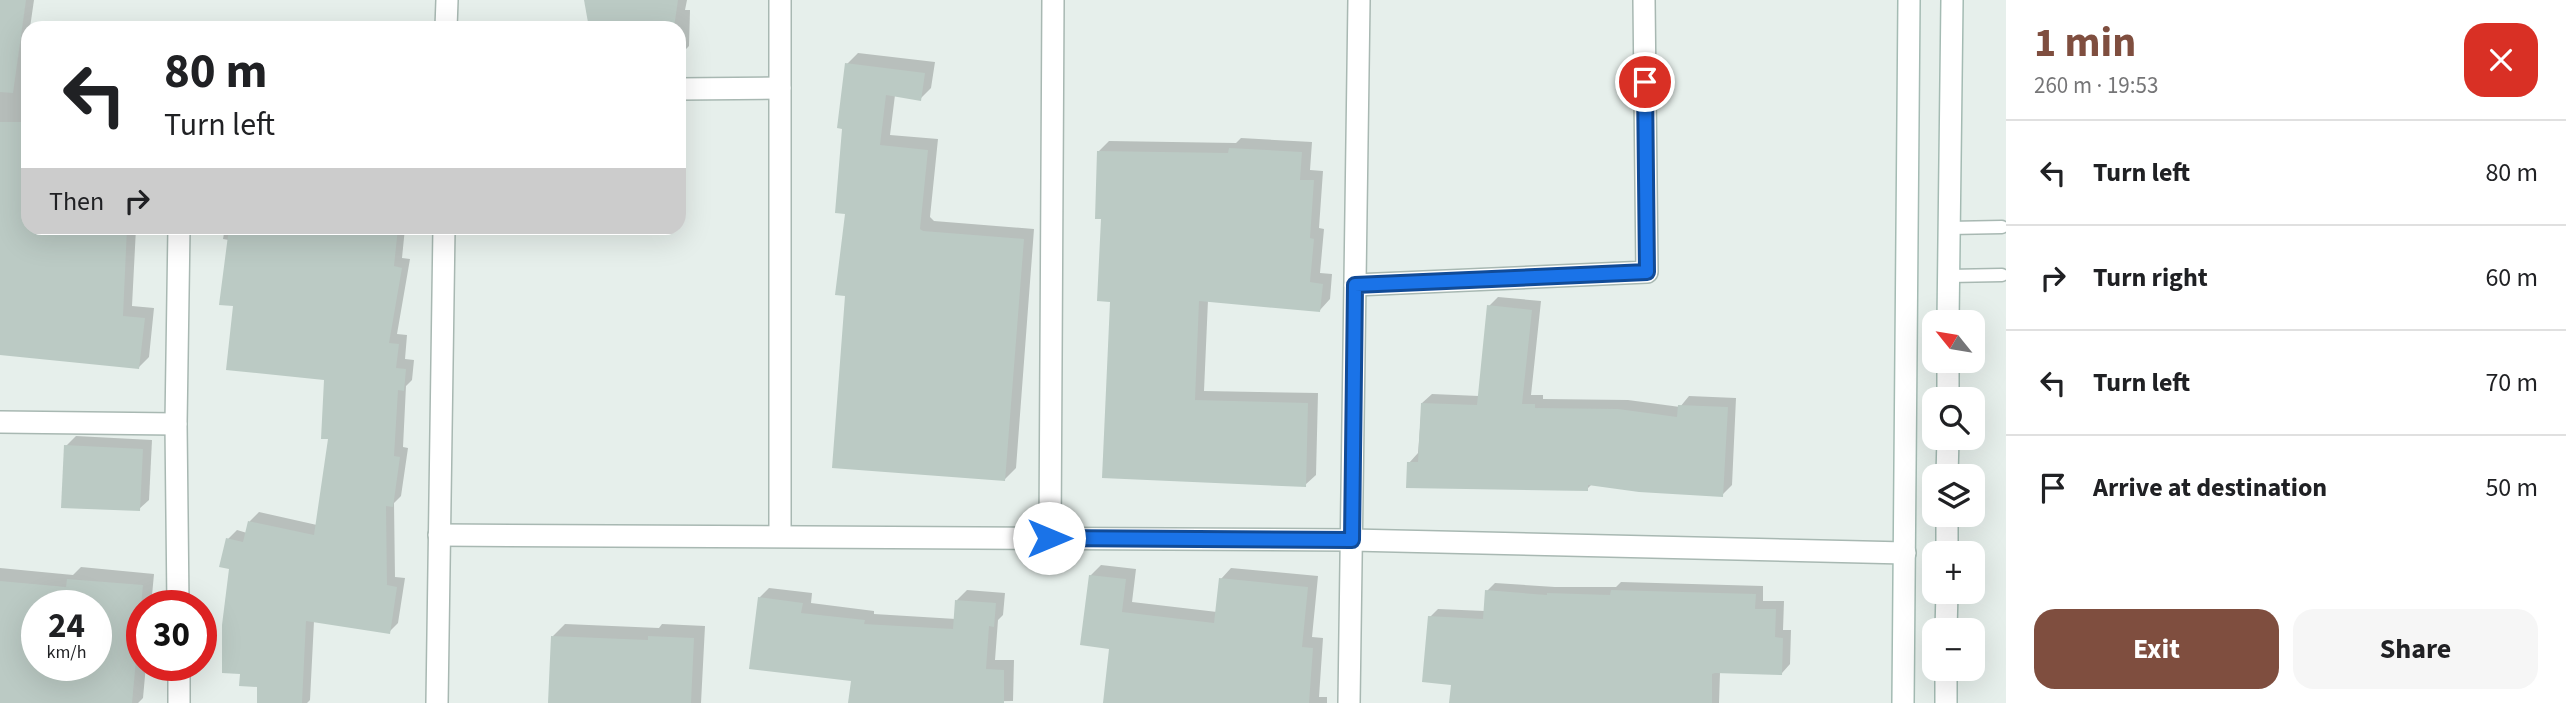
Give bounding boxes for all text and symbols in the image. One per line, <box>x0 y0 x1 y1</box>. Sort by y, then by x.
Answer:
text: 1 min <box>2034 13 2136 73</box>
button: close <box>2464 23 2538 97</box>
text: 80 m <box>164 37 268 107</box>
icon: left <box>49 49 140 140</box>
pin <box>1615 52 1675 112</box>
icon: arrive <box>1626 63 1664 101</box>
text: 260 m · 19:53 <box>2034 69 2158 102</box>
text: Turn left <box>164 102 275 148</box>
icon: left <box>2034 154 2072 192</box>
text: Turn left <box>2093 154 2190 191</box>
text: 80 m <box>2485 154 2538 191</box>
icon: right <box>118 182 156 220</box>
text: Then <box>49 183 104 220</box>
icon: right <box>2034 259 2072 297</box>
text: Turn right <box>2093 259 2208 296</box>
text: 60 m <box>2485 259 2538 296</box>
north arrow <box>1922 310 1984 373</box>
map controls <box>1922 310 1985 681</box>
icon: left <box>2034 364 2072 402</box>
text: Turn left <box>2093 364 2190 401</box>
text: 70 m <box>2485 364 2538 401</box>
button: search <box>1922 387 1985 450</box>
button: layers <box>1922 464 1985 527</box>
icon: arrive <box>2034 469 2072 507</box>
text: Arrive at destination <box>2093 469 2327 506</box>
text: 50 m <box>2485 469 2538 506</box>
position arrow <box>1012 501 1086 575</box>
button: + <box>1922 541 1985 604</box>
speed limit sign: 30 <box>126 590 217 681</box>
text: 24 <box>48 601 85 651</box>
button: Exit <box>2034 609 2279 689</box>
button: Share <box>2293 609 2538 689</box>
button: − <box>1922 618 1985 681</box>
text: km/h <box>47 640 86 665</box>

